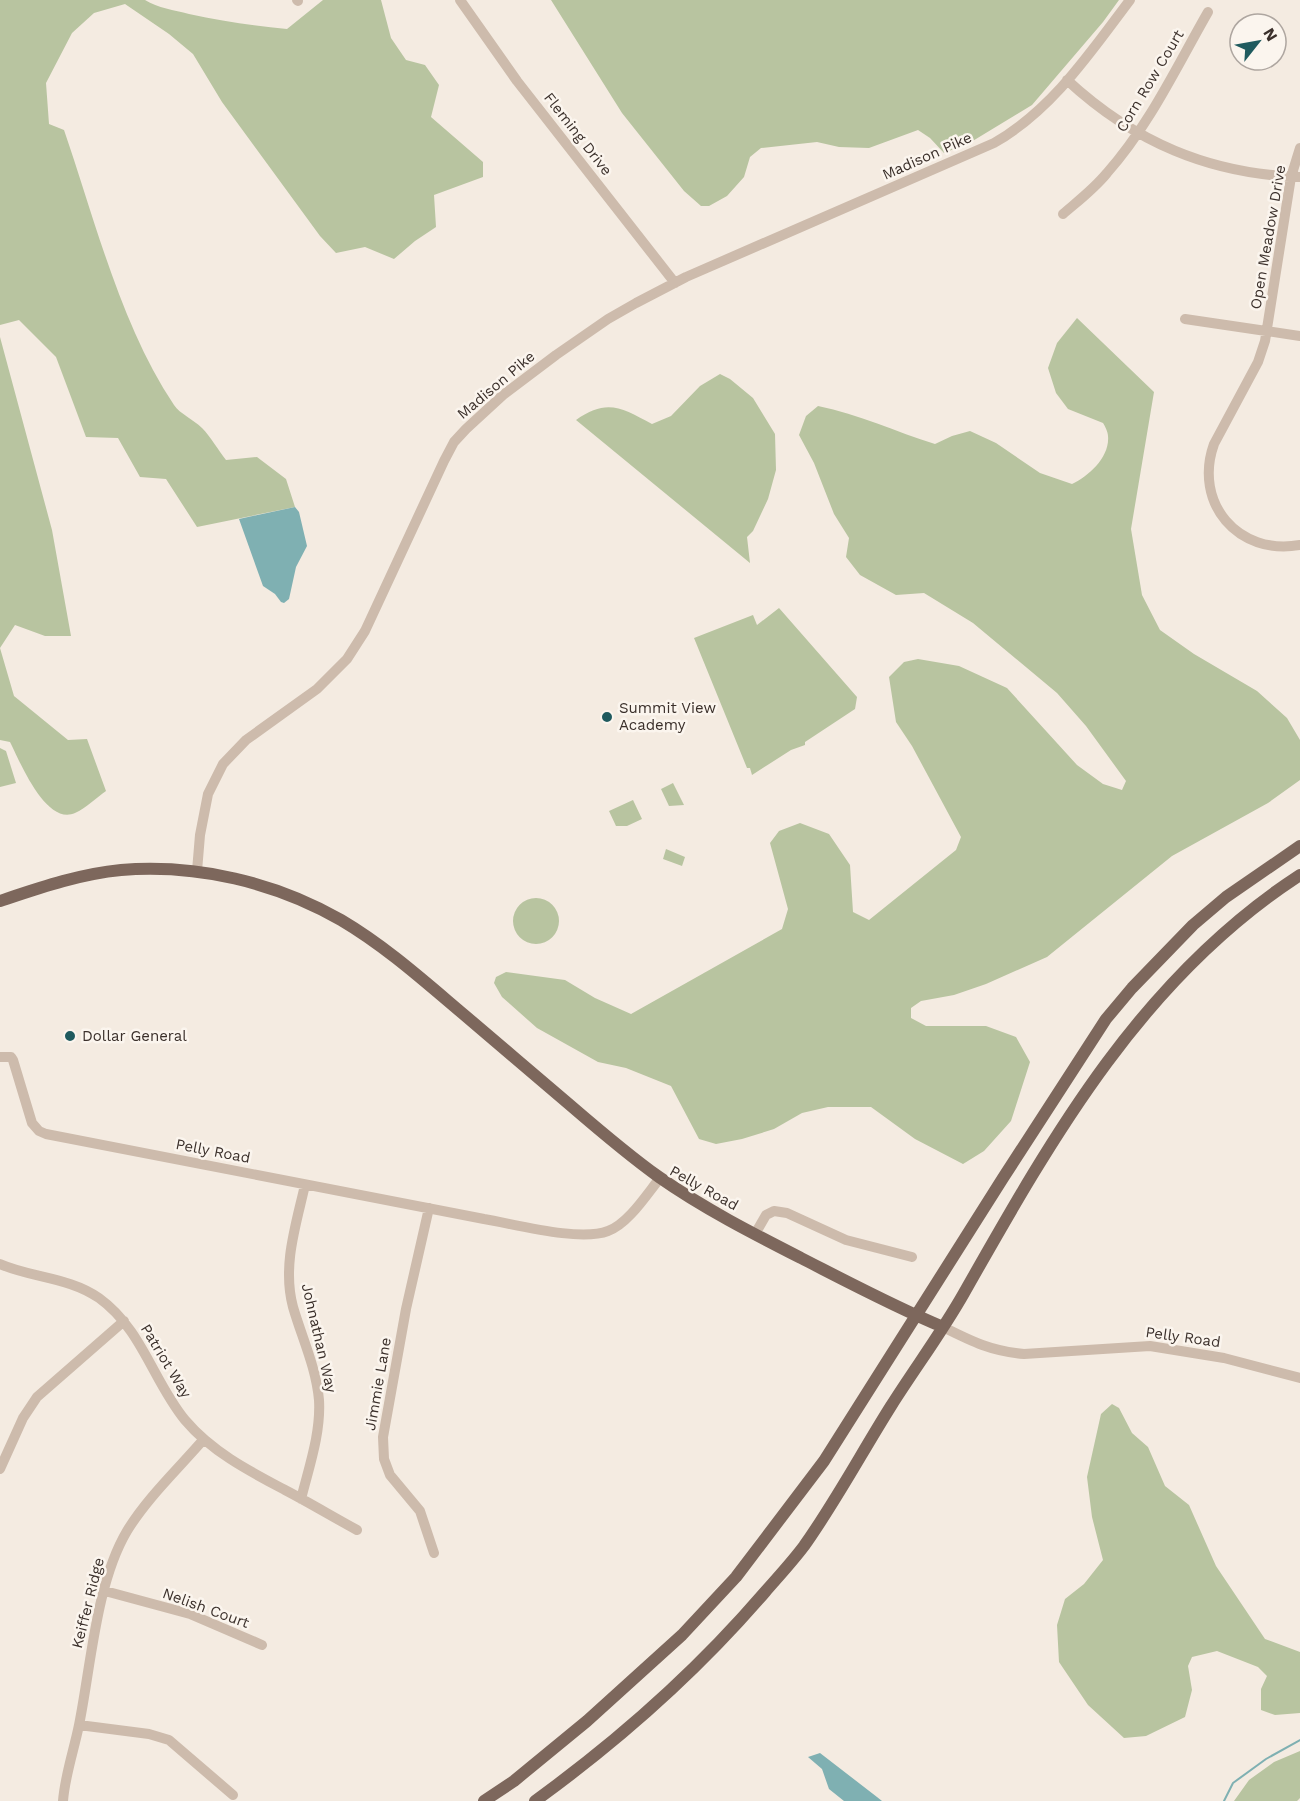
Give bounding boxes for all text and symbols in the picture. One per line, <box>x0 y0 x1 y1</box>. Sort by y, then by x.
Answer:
north arrow <box>1228 12 1288 72</box>
text: N <box>1259 25 1282 45</box>
street label: Corn Row Court <box>1112 26 1188 135</box>
street label: Fleming Drive <box>540 89 616 179</box>
street label: Madison Pike <box>880 128 974 184</box>
street label: Open Meadow Drive <box>1246 163 1290 311</box>
street label: Madison Pike <box>453 347 539 423</box>
place label: Summit View Academy <box>619 699 716 734</box>
marker: Summit View Academy <box>600 710 614 724</box>
place label: Dollar General <box>82 1027 187 1045</box>
marker: Dollar General <box>63 1029 77 1043</box>
street label: Pelly Road <box>174 1135 252 1167</box>
street label: Pelly Road <box>667 1162 741 1214</box>
street label: Johnathan Way <box>298 1281 340 1395</box>
street label: Patriot Way <box>137 1321 195 1402</box>
street label: Pelly Road <box>1144 1323 1222 1351</box>
street label: Jimmie Lane <box>361 1336 395 1432</box>
street label: Keiffer Ridge <box>68 1556 108 1650</box>
street label: Nelish Court <box>160 1584 252 1632</box>

